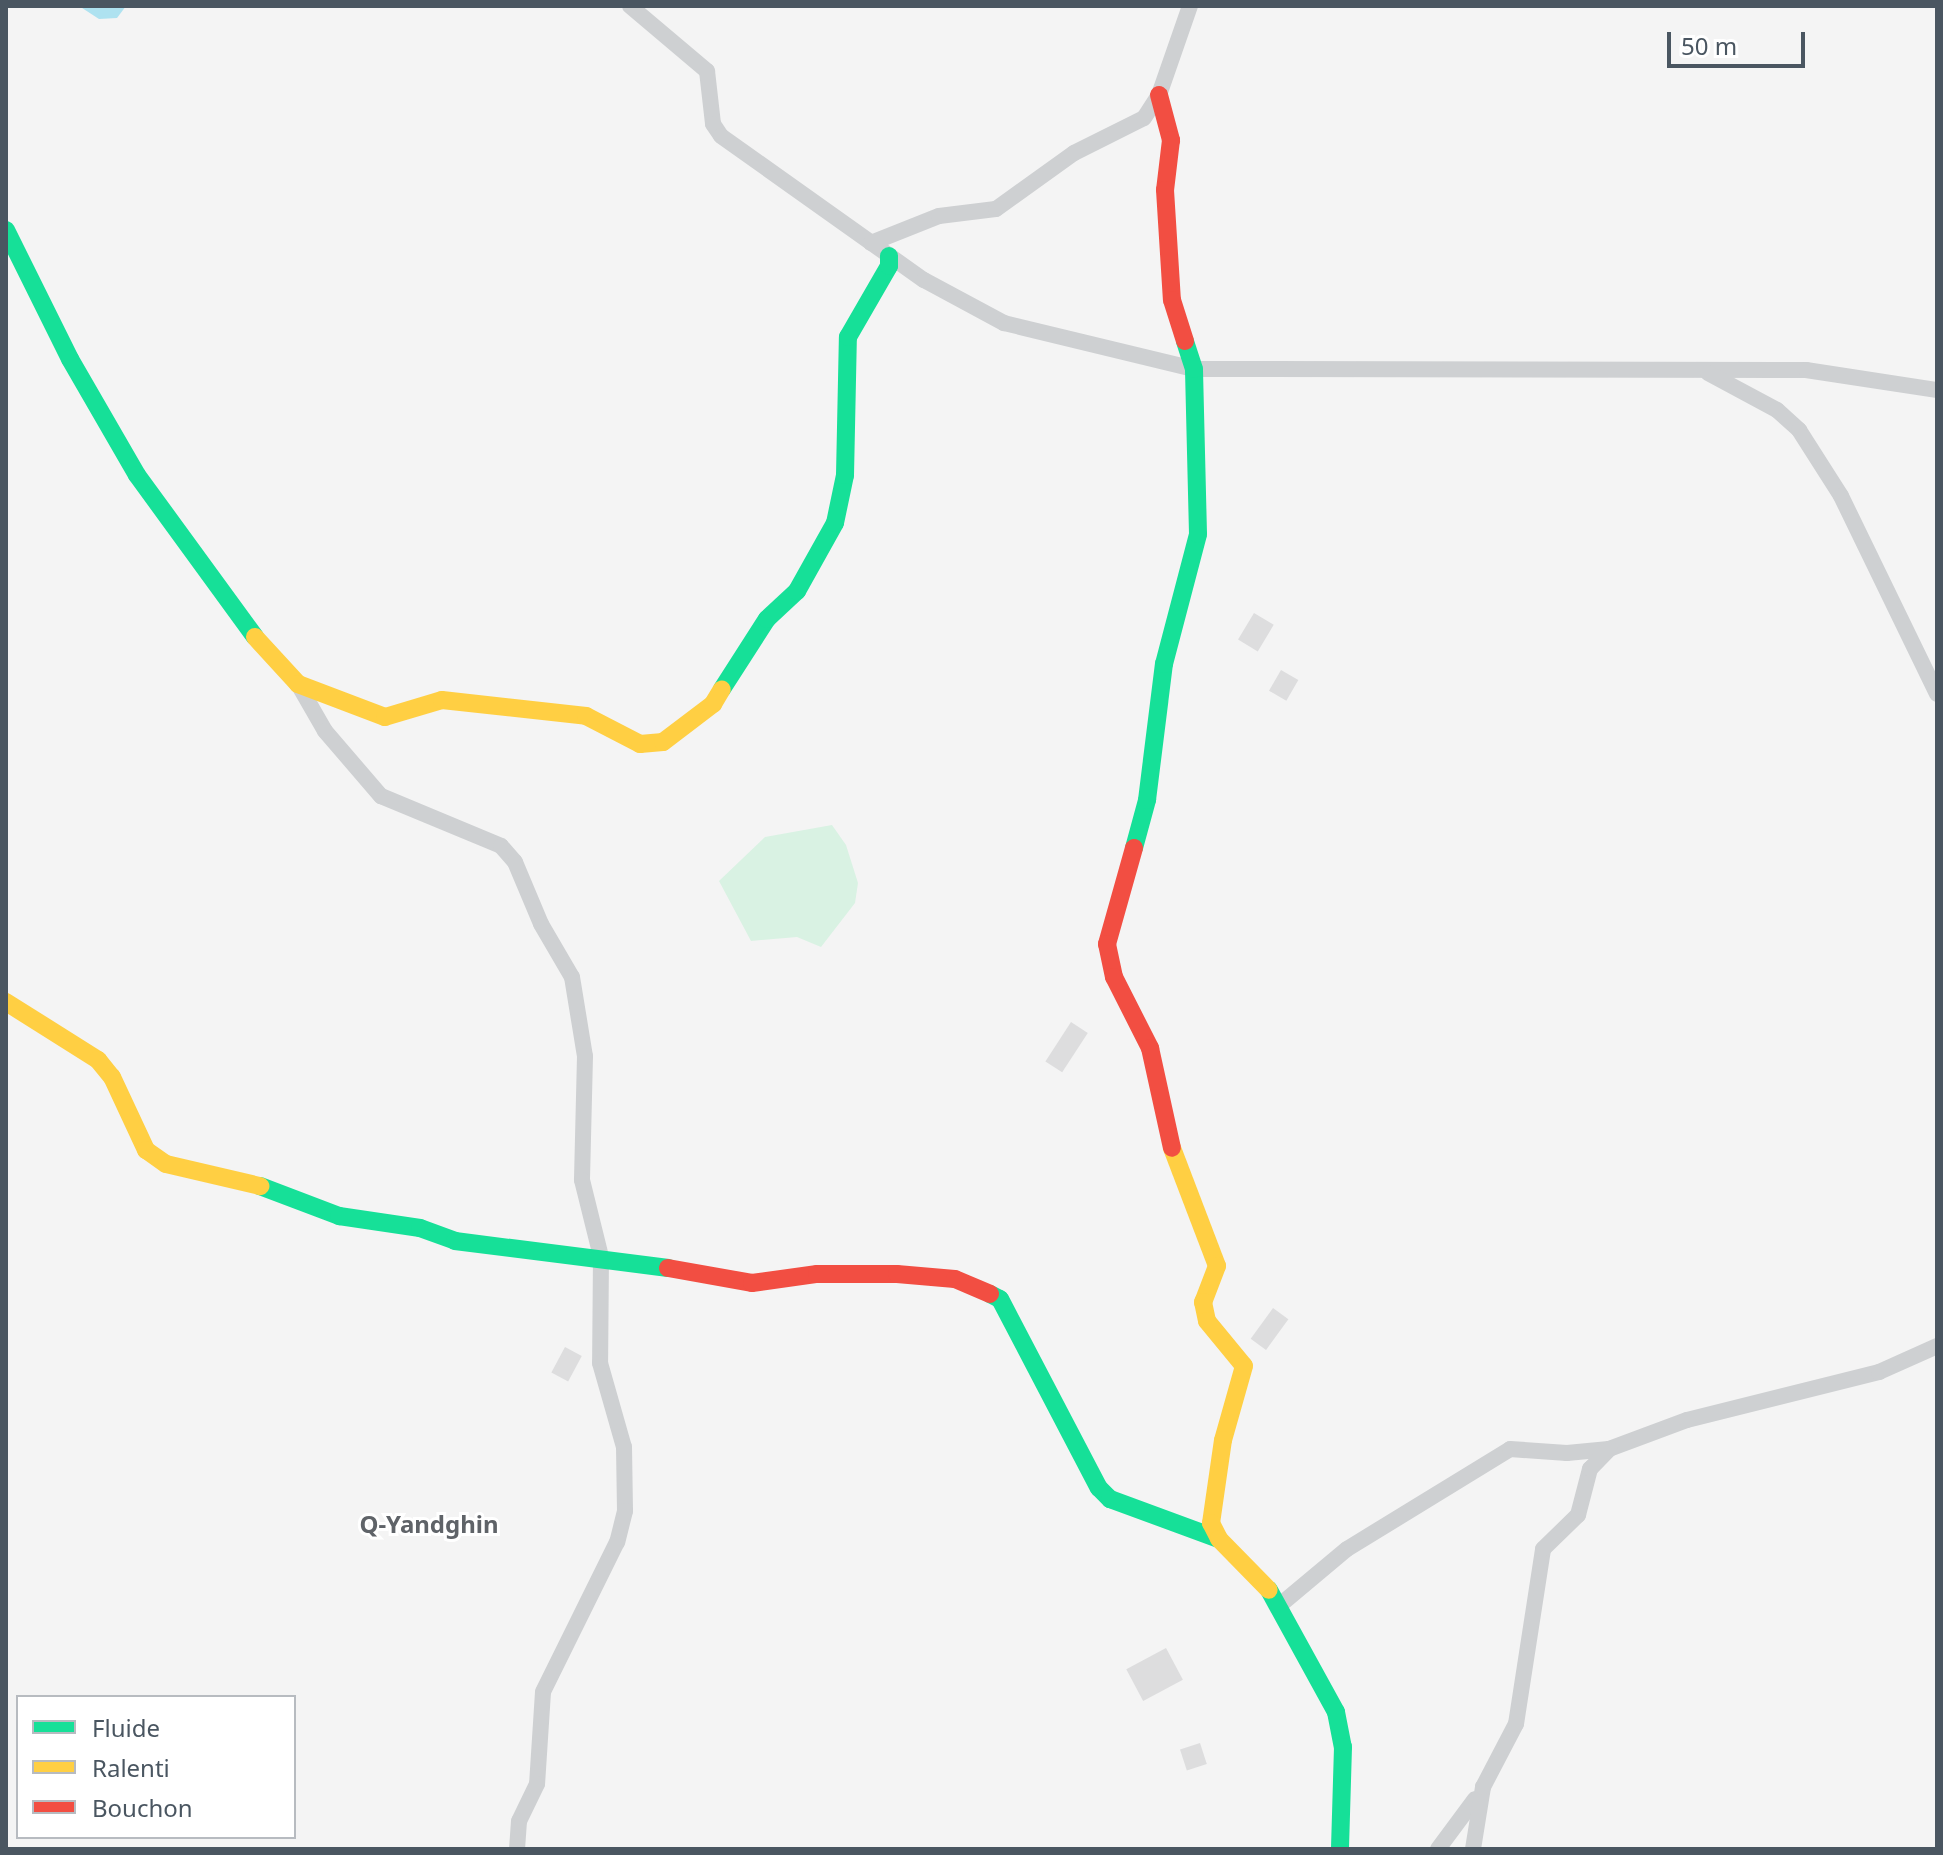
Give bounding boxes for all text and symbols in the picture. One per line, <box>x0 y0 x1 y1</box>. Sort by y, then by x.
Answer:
scale bar <box>1671 16 1809 66</box>
text: 50 m <box>1681 29 1737 62</box>
district label: Q-Yandghin <box>359 1510 499 1538</box>
legend <box>16 1695 296 1839</box>
text: Fluide <box>92 1711 160 1744</box>
text: Ralenti <box>92 1751 170 1784</box>
text: Bouchon <box>92 1791 193 1824</box>

